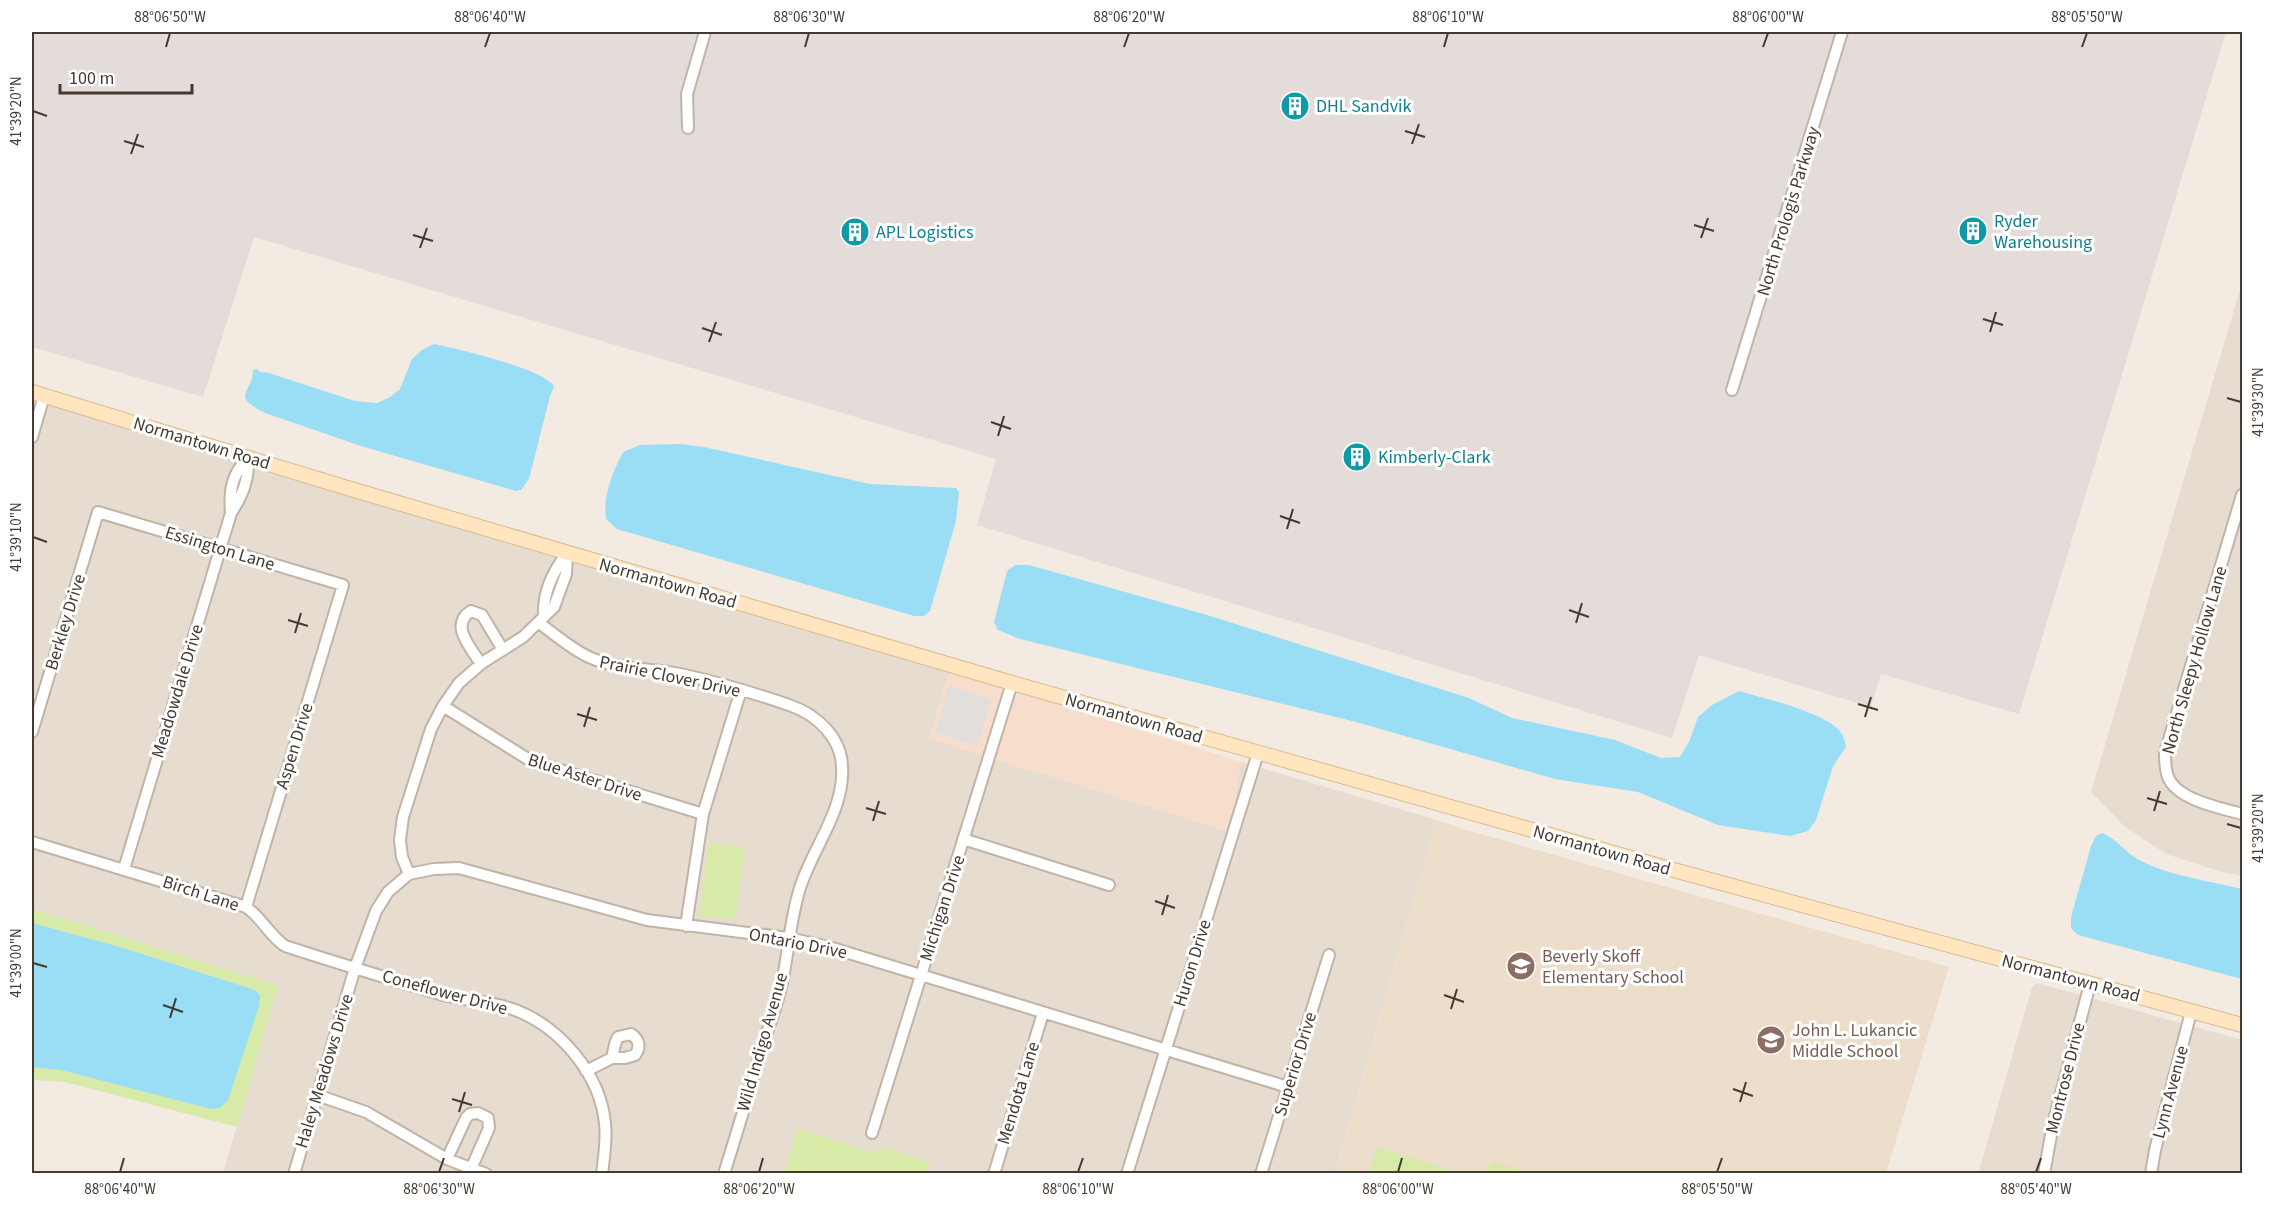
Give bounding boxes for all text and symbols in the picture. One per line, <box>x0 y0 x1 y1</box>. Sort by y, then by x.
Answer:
text: 88°06'50"W <box>134 7 206 28</box>
text: 88°06'40"W <box>454 7 526 28</box>
text: 88°06'30"W <box>773 7 845 28</box>
text: 88°06'20"W <box>1093 7 1165 28</box>
text: 88°06'10"W <box>1412 7 1484 28</box>
text: 88°06'00"W <box>1732 7 1804 28</box>
text: 88°05'50"W <box>2051 7 2123 28</box>
scale bar <box>60 57 192 95</box>
text: 100 m <box>69 66 114 91</box>
text: 41°39'20"N <box>6 76 27 146</box>
building icon: DHL Sandvik <box>1279 90 1311 122</box>
place label: DHL Sandvik <box>1316 94 1412 119</box>
street label: North Prologis Parkway <box>1751 123 1826 299</box>
place label: Ryder Warehousing <box>1994 209 2092 255</box>
building icon: Ryder Warehousing <box>1957 215 1989 247</box>
building icon: APL Logistics <box>839 216 871 248</box>
place label: APL Logistics <box>876 220 974 245</box>
text: 41°39'30"N <box>2248 367 2269 437</box>
street label: Normantown Road <box>130 411 273 476</box>
building icon: Kimberly-Clark <box>1341 441 1373 473</box>
place label: Kimberly-Clark <box>1378 445 1491 470</box>
text: 41°39'10"N <box>6 502 27 572</box>
street label: Essington Lane <box>162 520 278 577</box>
street label: Normantown Road <box>596 552 740 615</box>
street label: North Sleepy Hollow Lane <box>2156 563 2233 757</box>
street label: Berkley Drive <box>39 571 92 673</box>
street label: Meadowdale Drive <box>145 621 210 761</box>
street label: Prairie Clover Drive <box>597 649 743 704</box>
street label: Normantown Road <box>1062 687 1206 750</box>
street label: Aspen Drive <box>269 700 319 792</box>
street label: Blue Aster Drive <box>525 747 645 808</box>
text: 41°39'20"N <box>2248 793 2269 863</box>
street label: Normantown Road <box>1530 819 1674 882</box>
street label: Michigan Drive <box>914 852 971 964</box>
street label: Birch Lane <box>159 869 242 918</box>
street label: Huron Drive <box>1167 916 1218 1010</box>
street label: Ontario Drive <box>747 922 849 965</box>
text: 41°39'00"N <box>6 928 27 998</box>
place label: Beverly Skoff Elementary School <box>1542 944 1684 990</box>
street label: Normantown Road <box>1999 948 2143 1009</box>
school or university icon: Beverly Skoff Elementary School <box>1505 950 1537 982</box>
street label: Coneflower Drive <box>379 964 510 1021</box>
street label: Wild Indigo Avenue <box>731 970 794 1115</box>
street label: Haley Meadows Drive <box>289 991 360 1151</box>
street label: Superior Drive <box>1268 1009 1323 1119</box>
place label: John L. Lukancic Middle School <box>1792 1018 1917 1064</box>
street label: Montrose Drive <box>2040 1020 2091 1136</box>
school or university icon: John L. Lukancic Middle School <box>1755 1024 1787 1056</box>
street label: Mendota Lane <box>991 1039 1046 1148</box>
street label: Lynn Avenue <box>2146 1043 2195 1141</box>
text: 88°06'40"W <box>84 1179 156 1200</box>
text: 88°06'30"W <box>403 1179 475 1200</box>
text: 88°06'20"W <box>723 1179 795 1200</box>
text: 88°06'10"W <box>1042 1179 1114 1200</box>
text: 88°06'00"W <box>1362 1179 1434 1200</box>
text: 88°05'50"W <box>1681 1179 1753 1200</box>
text: 88°05'40"W <box>2000 1179 2072 1200</box>

